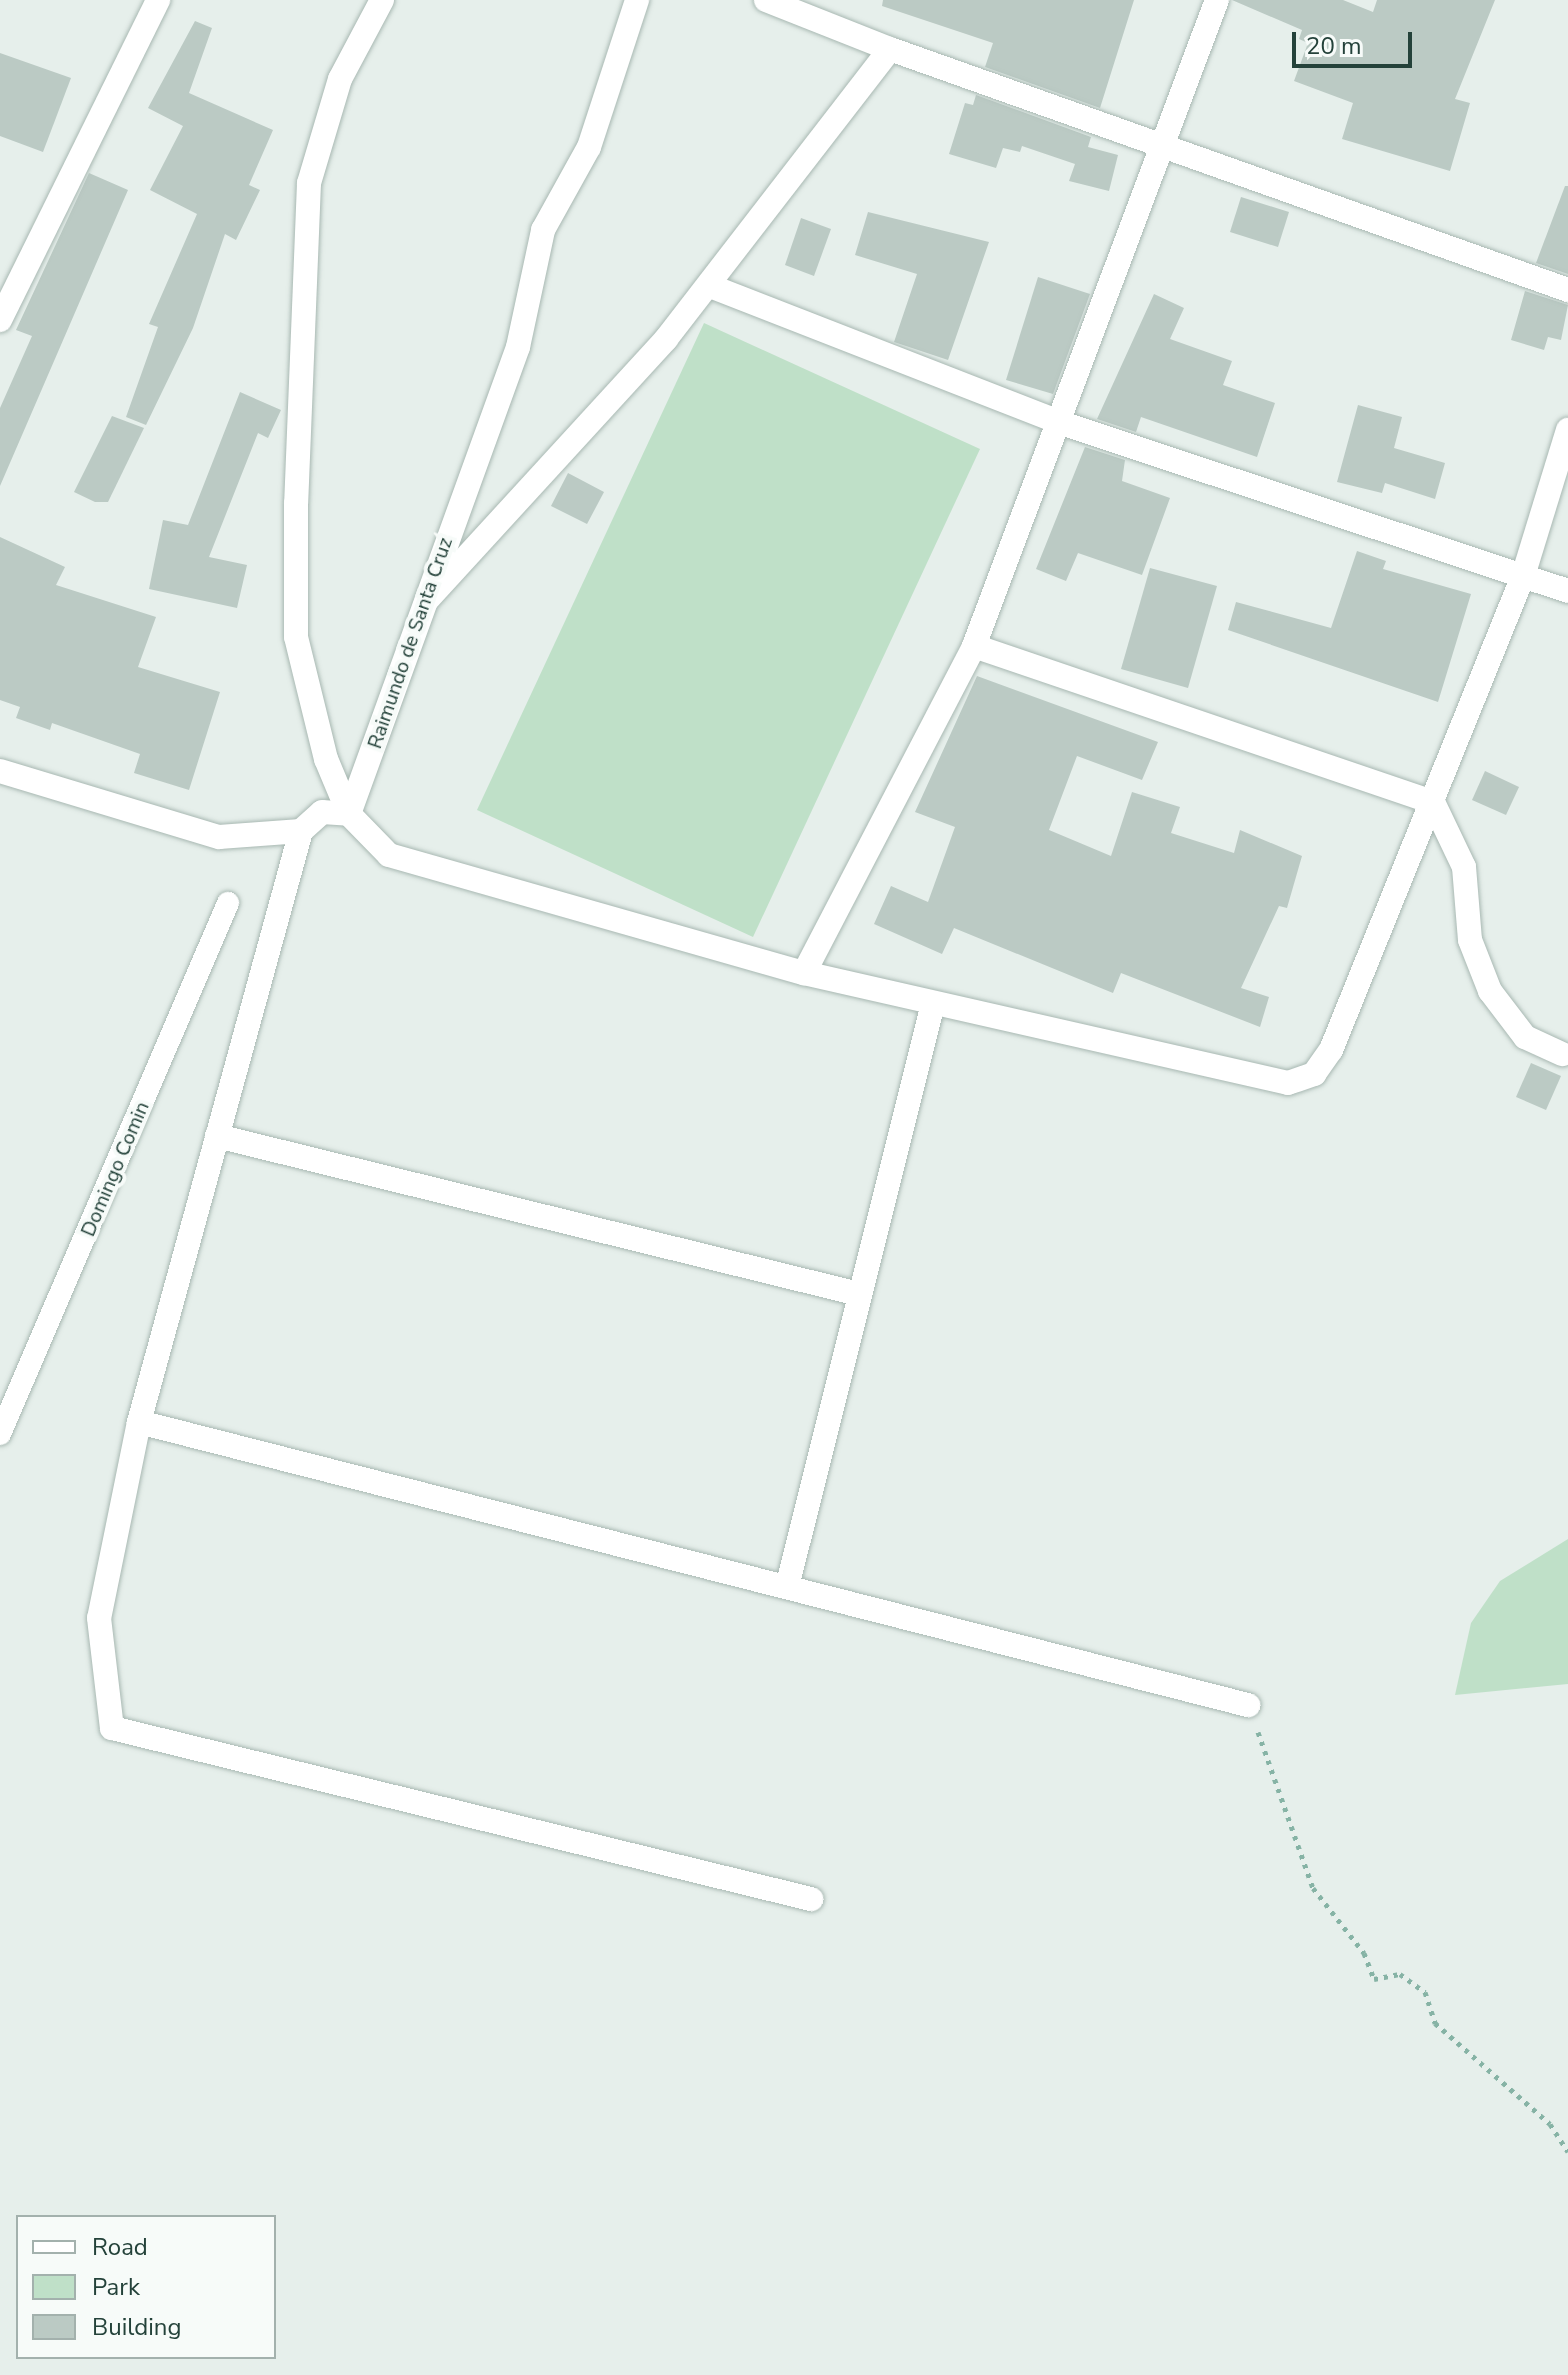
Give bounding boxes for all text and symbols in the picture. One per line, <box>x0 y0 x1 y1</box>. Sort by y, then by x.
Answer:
scale bar <box>1296 16 1416 66</box>
text: 20 m <box>1306 30 1362 62</box>
street label: Raimundo de Santa Cruz <box>363 534 457 752</box>
street label: Domingo Comin <box>76 1098 154 1240</box>
legend <box>16 2215 276 2359</box>
text: Road <box>92 2231 148 2263</box>
text: Park <box>92 2271 140 2303</box>
text: Building <box>92 2311 182 2343</box>

